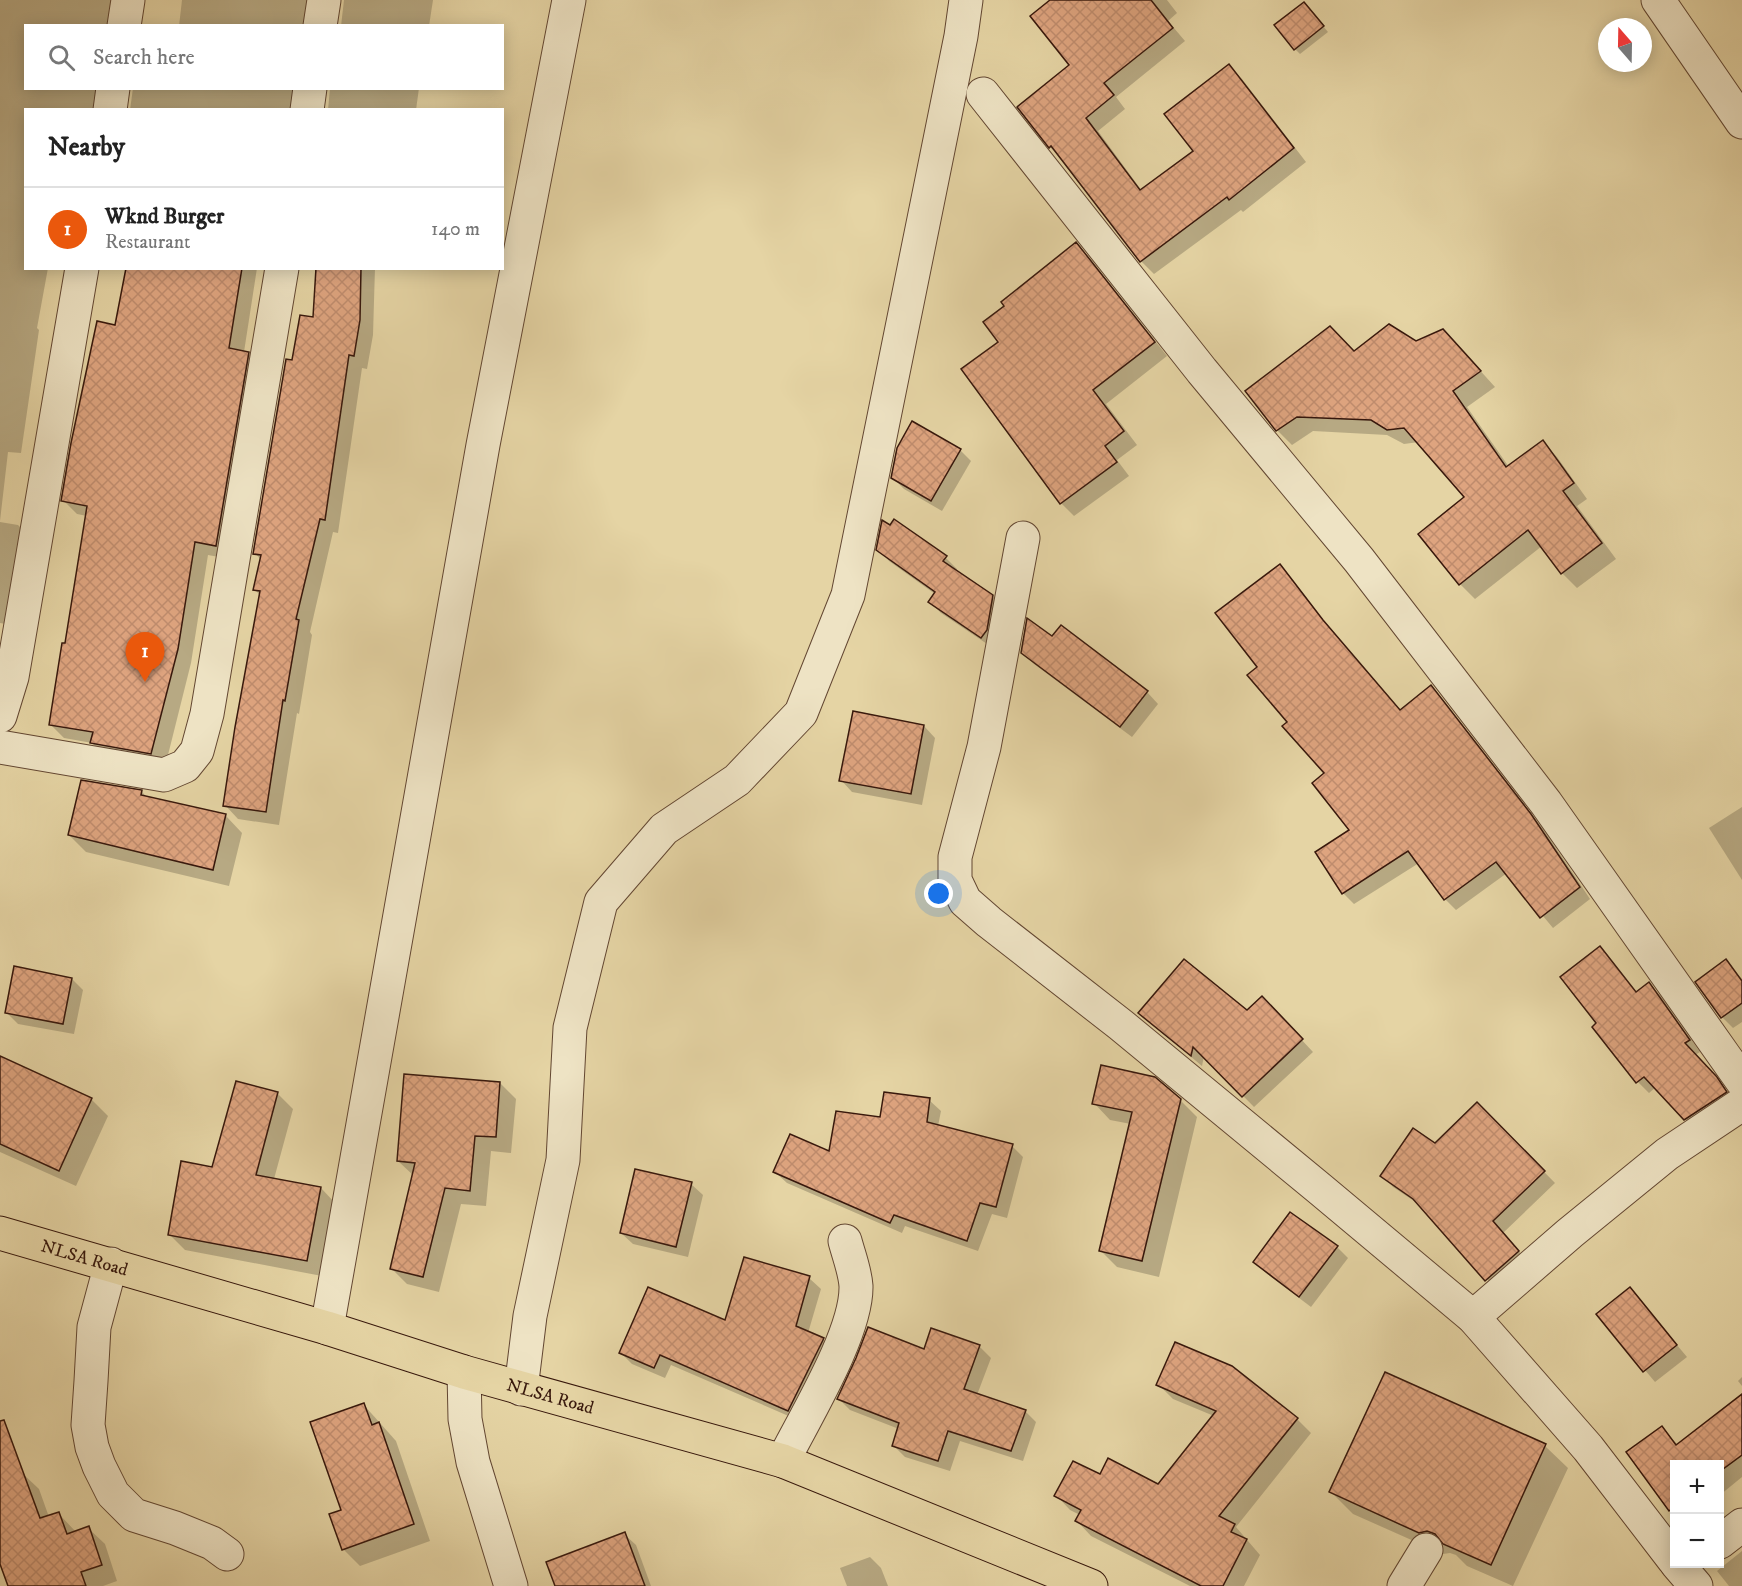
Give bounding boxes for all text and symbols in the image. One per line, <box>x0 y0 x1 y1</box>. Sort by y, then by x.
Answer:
north arrow <box>1598 18 1652 72</box>
search box <box>24 24 504 90</box>
icon: search <box>45 41 78 74</box>
text: Search here <box>93 44 195 71</box>
text: Nearby <box>48 131 125 164</box>
text: Wknd Burger <box>105 203 224 230</box>
text: 1 <box>64 217 71 242</box>
text: 140 m <box>431 217 480 242</box>
text: Restaurant <box>105 230 190 255</box>
pin: 1 <box>126 632 164 682</box>
your location <box>924 879 953 908</box>
street label: NLSA Road <box>38 1235 130 1282</box>
street label: NLSA Road <box>504 1374 596 1420</box>
map controls <box>1670 1460 1724 1568</box>
button: + <box>1670 1460 1724 1514</box>
button: − <box>1670 1514 1724 1568</box>

